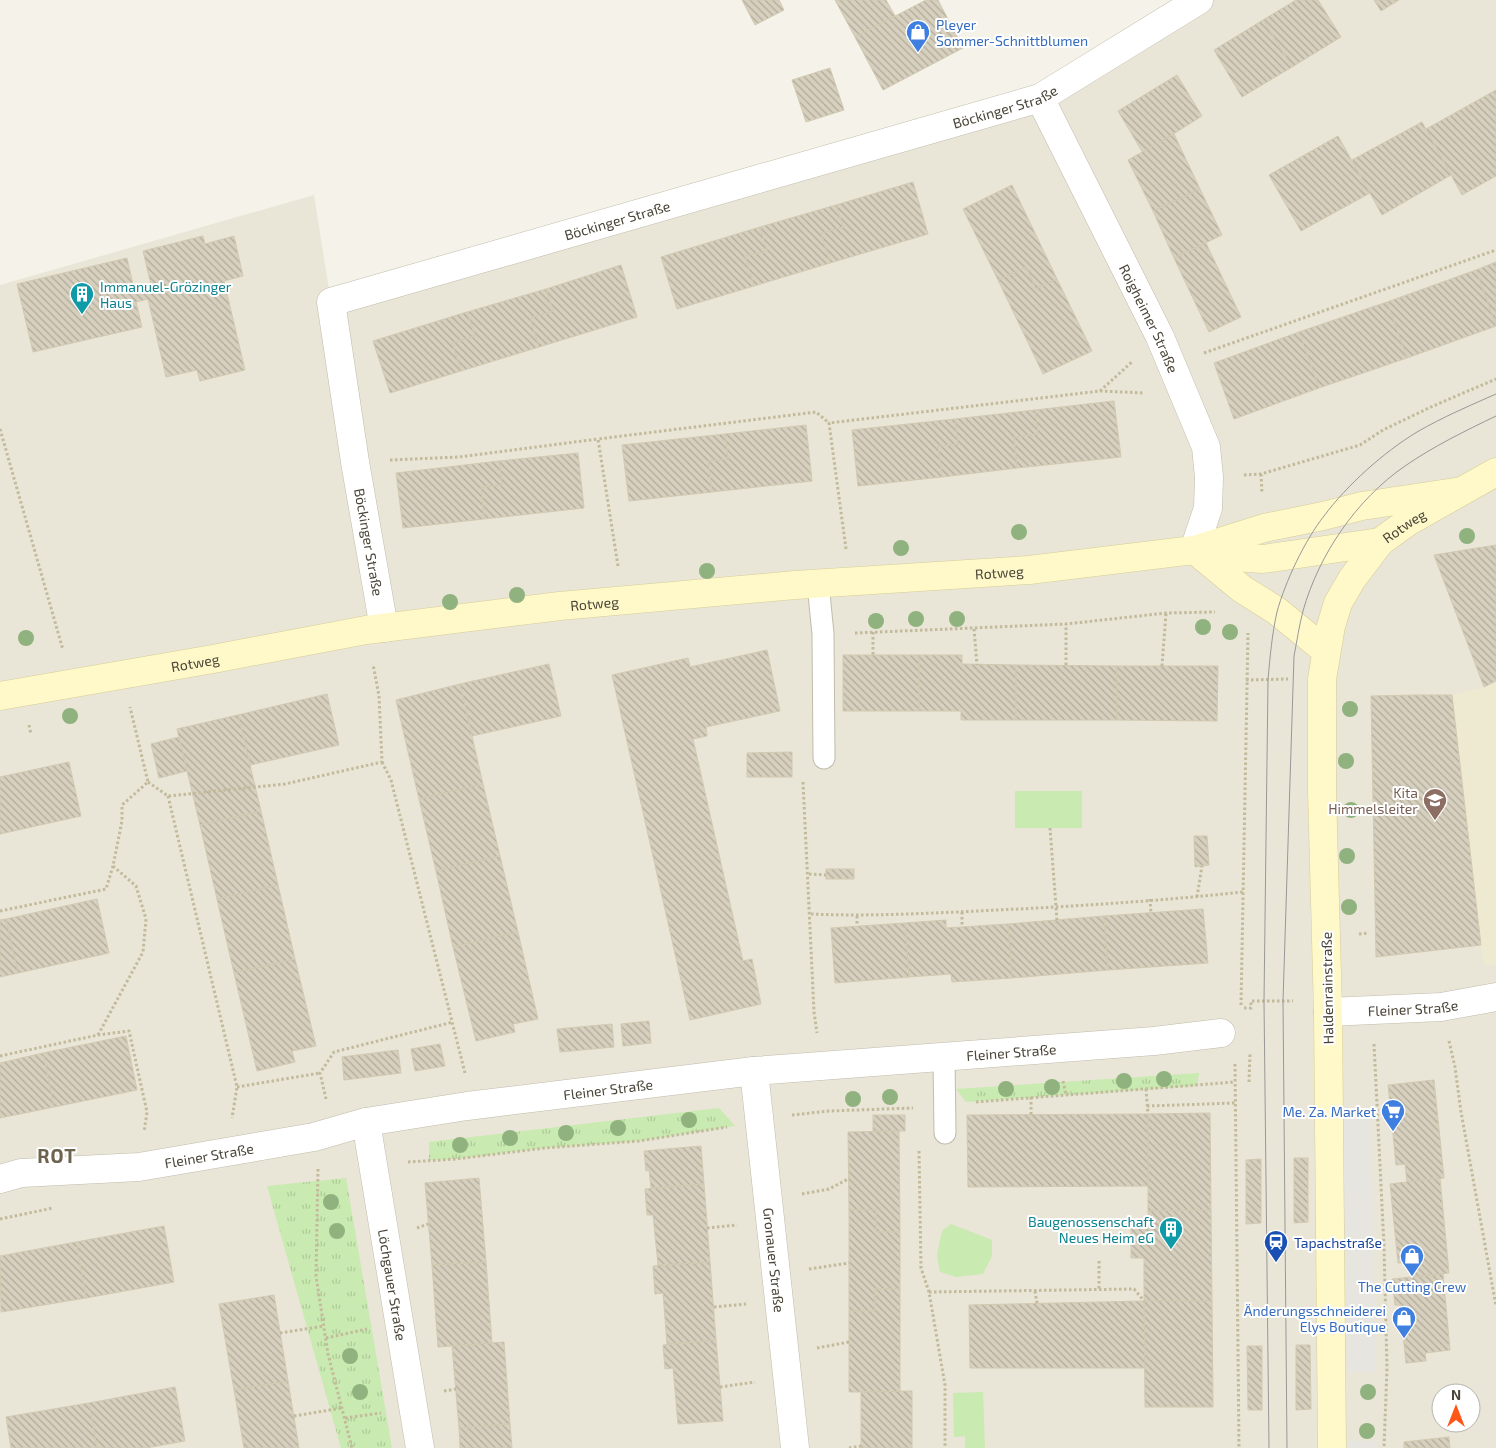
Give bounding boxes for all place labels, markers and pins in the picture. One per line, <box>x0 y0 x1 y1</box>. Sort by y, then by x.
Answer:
place label: Pleyer Sommer-Schnittblumen <box>936 16 1088 49</box>
shop icon: Pleyer Sommer-Schnittblumen <box>905 19 931 53</box>
place label: Immanuel-Grözinger Haus <box>100 278 232 311</box>
building icon: Immanuel-Grözinger Haus <box>69 281 95 315</box>
place label: Kita Himmelsleiter <box>1328 784 1418 817</box>
school or university icon: Kita Himmelsleiter <box>1422 787 1448 821</box>
supermarket icon: Me. Za. Market <box>1380 1098 1406 1132</box>
place label: Me. Za. Market <box>1283 1103 1376 1120</box>
place label: Baugenossenschaft Neues Heim eG <box>1028 1213 1154 1246</box>
building icon: Baugenossenschaft Neues Heim eG <box>1158 1216 1184 1250</box>
station icon: Tapachstraße <box>1263 1229 1289 1263</box>
place label: Tapachstraße <box>1294 1234 1382 1251</box>
shop icon: The Cutting Crew <box>1399 1243 1425 1277</box>
place label: The Cutting Crew <box>1358 1278 1467 1295</box>
place label: Änderungsschneiderei Elys Boutique <box>1244 1302 1386 1335</box>
shop icon: Änderungsschneiderei Elys Boutique <box>1391 1305 1417 1339</box>

